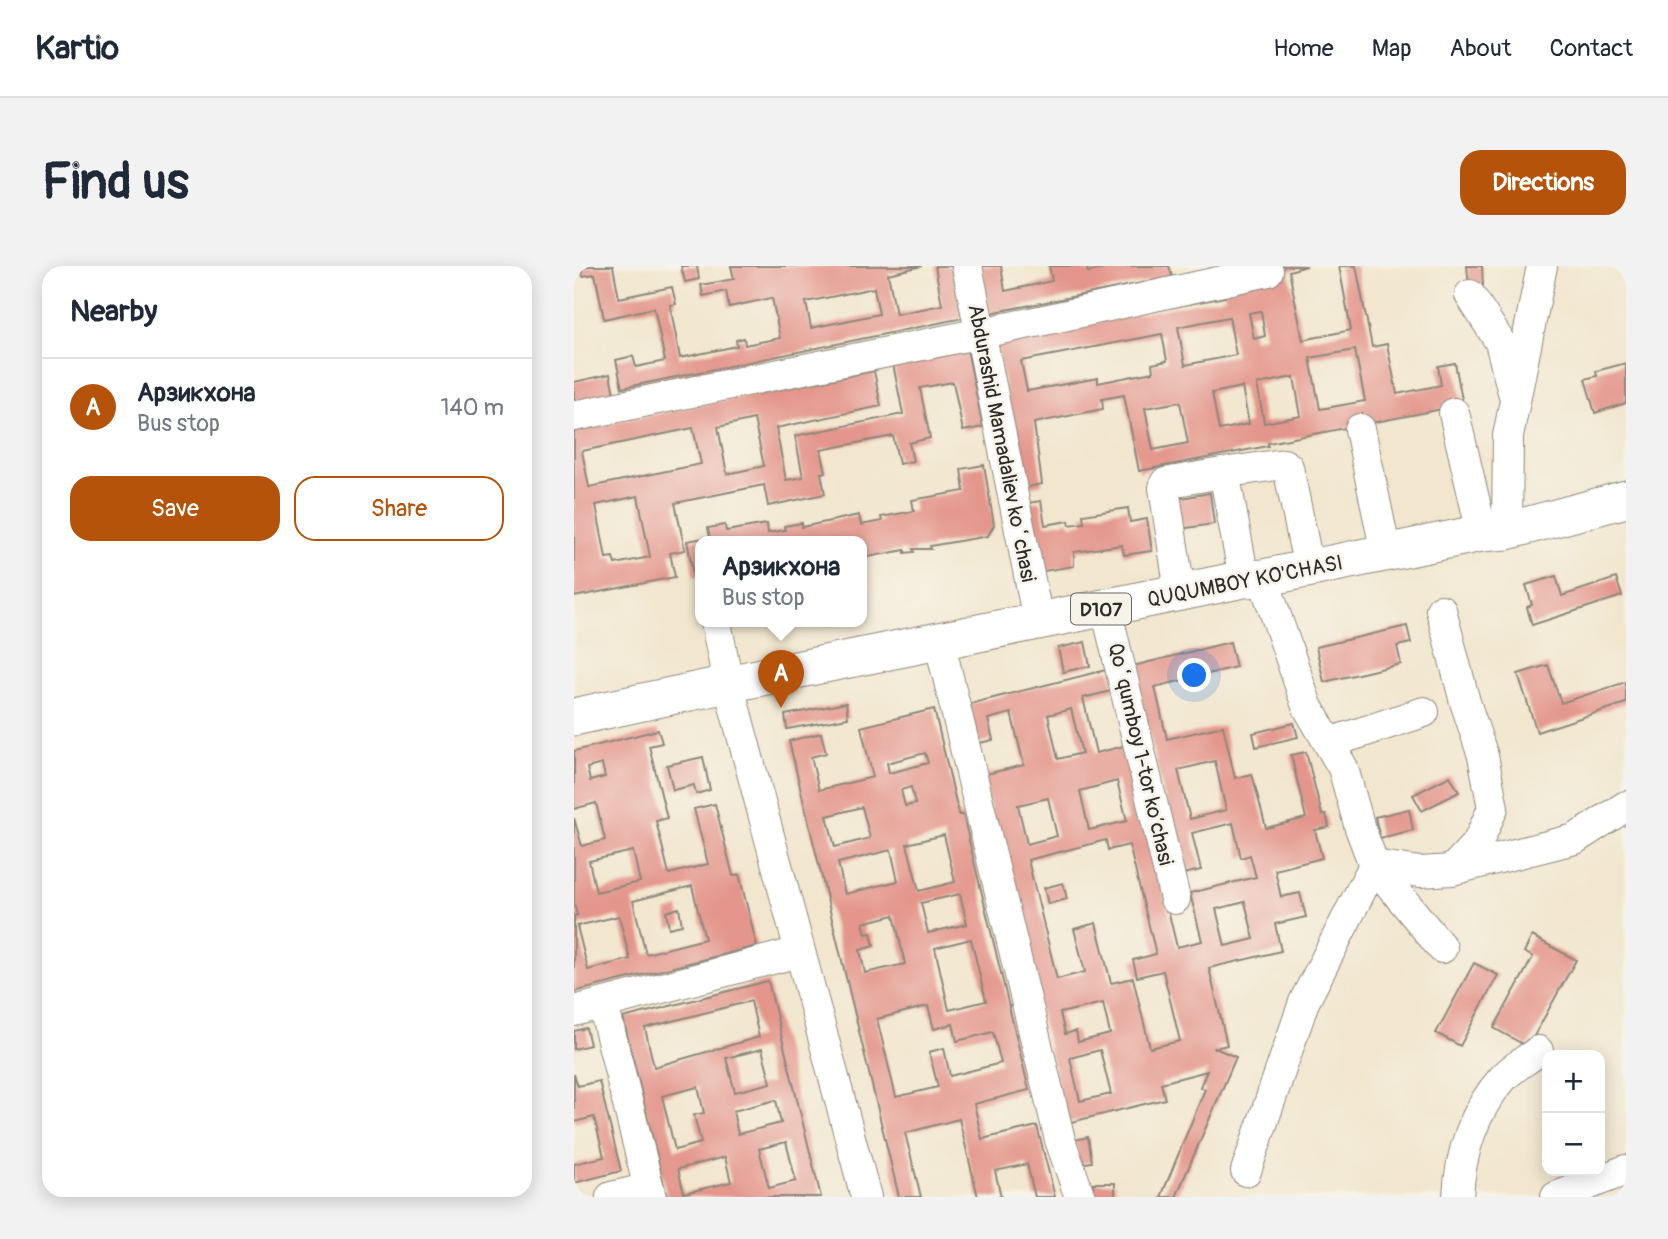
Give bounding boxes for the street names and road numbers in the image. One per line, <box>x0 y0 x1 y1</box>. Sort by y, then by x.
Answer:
street label: Abdurashid Mamadaliev koʻchasi <box>961 302 1042 585</box>
street label: QUQUMBOY KO'CHASI <box>1145 549 1345 614</box>
road number: D107 <box>1071 594 1131 624</box>
street label: Qoʻqumboy 1-tor koʼchasi <box>1102 640 1179 868</box>

